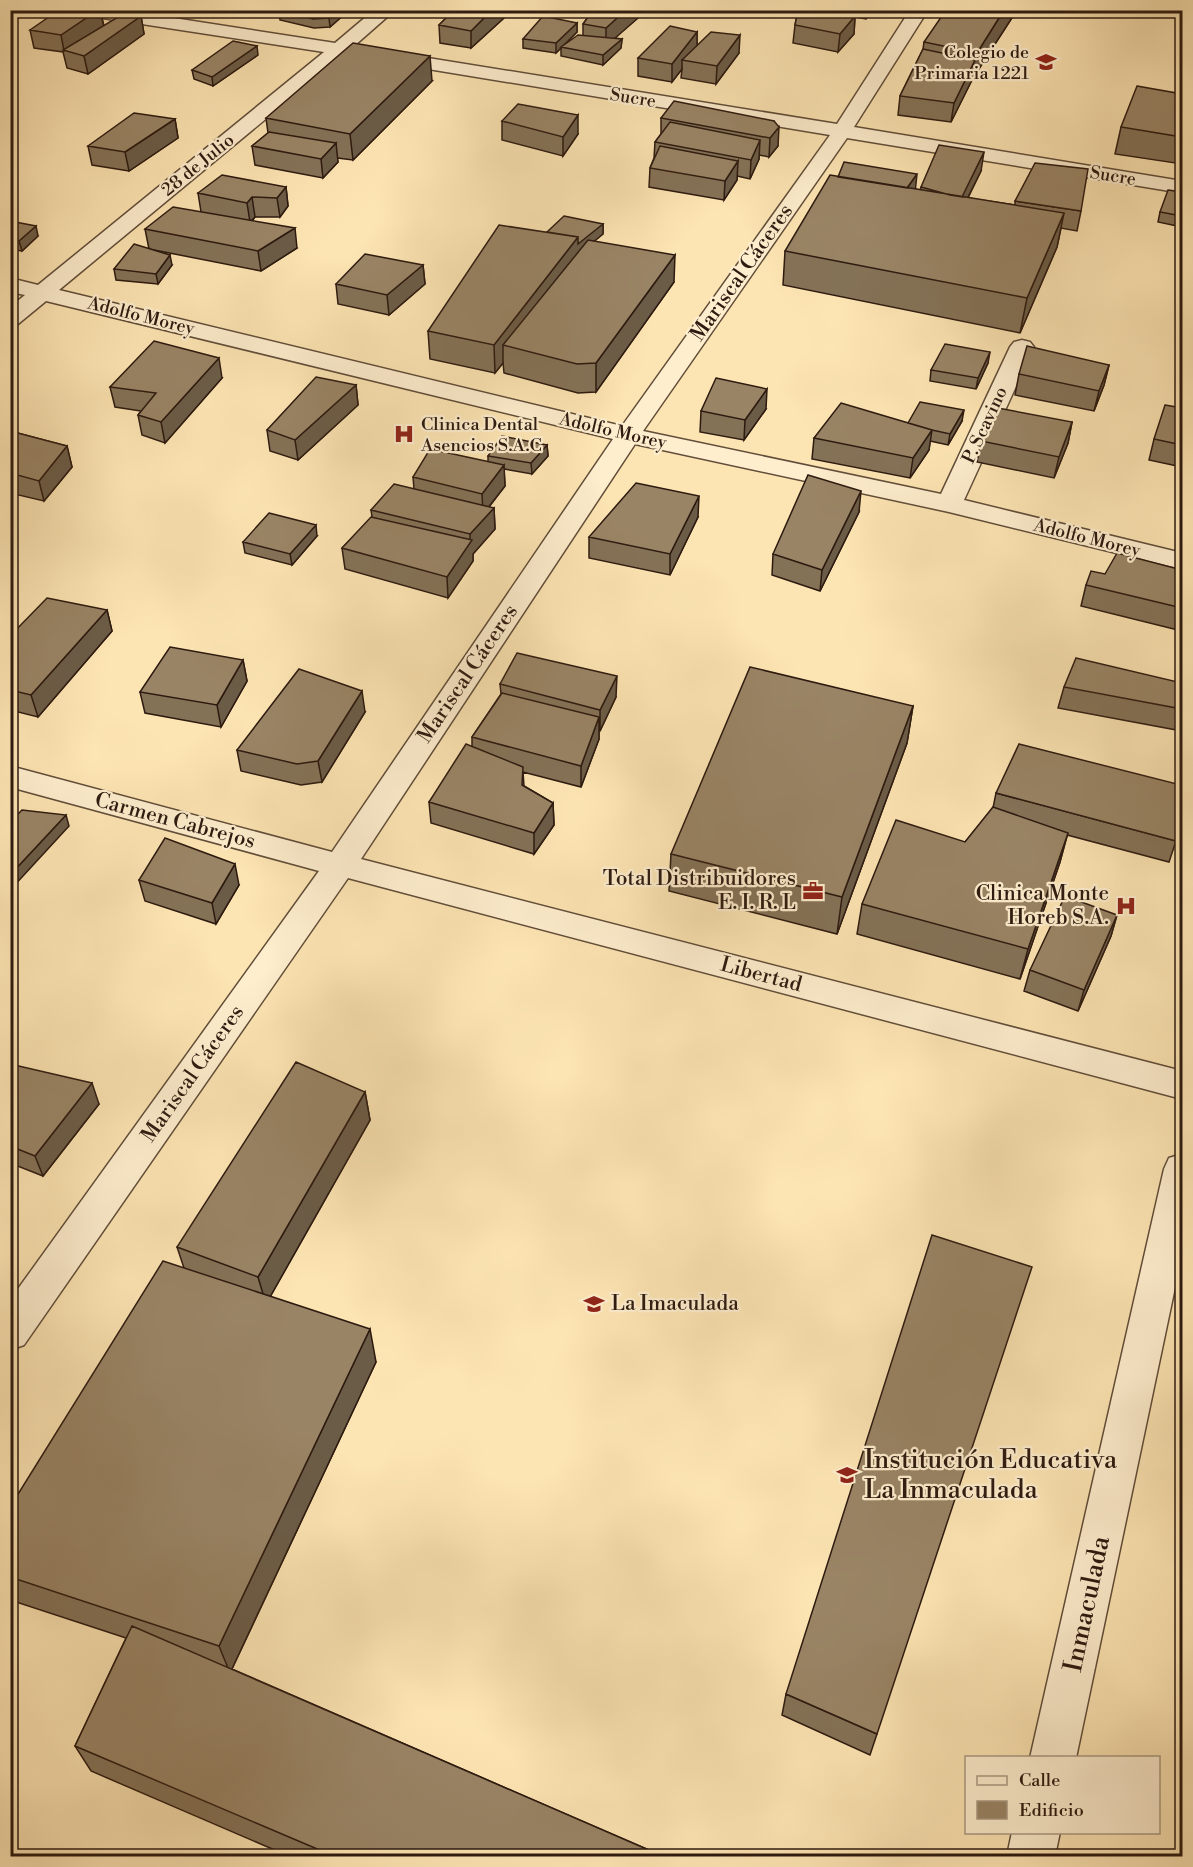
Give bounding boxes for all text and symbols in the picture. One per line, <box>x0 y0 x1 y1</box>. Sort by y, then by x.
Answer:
place label: Colegio de Primaria 1221 <box>914 41 1029 85</box>
school or university icon: Colegio de Primaria 1221 <box>1034 50 1058 74</box>
street label: Sucre <box>608 83 658 113</box>
street label: 28 de Julio <box>157 129 239 201</box>
street label: Sucre <box>1088 161 1138 191</box>
street label: Mariscal Cáceres <box>685 199 799 347</box>
street label: Adolfo Morey <box>84 291 197 340</box>
street label: P. Scavino <box>957 383 1013 467</box>
street label: Adolfo Morey <box>556 407 669 455</box>
place label: Clinica Dental Asencios S.A.C <box>420 413 542 457</box>
hospital icon: Clinica Dental Asencios S.A.C <box>392 422 416 446</box>
street label: Adolfo Morey <box>1030 513 1143 562</box>
street label: Mariscal Cáceres <box>412 600 524 748</box>
street label: Carmen Cabrejos <box>92 787 258 855</box>
place label: Total Distribuidores E. I. R. L <box>603 866 796 916</box>
office icon: Total Distribuidores E. I. R. L <box>801 879 825 903</box>
place label: Clinica Monte Horeb S.A. <box>976 881 1109 931</box>
hospital icon: Clinica Monte Horeb S.A. <box>1114 894 1138 918</box>
street label: Libertad <box>717 952 805 998</box>
street label: Mariscal Cáceres <box>136 1000 250 1148</box>
place label: La Imaculada <box>611 1291 739 1317</box>
school or university icon: La Imaculada <box>582 1292 606 1316</box>
place label: Institución Educativa La Inmaculada <box>864 1444 1118 1506</box>
school or university icon: Institución Educativa La Inmaculada <box>835 1463 859 1487</box>
street label: Inmaculada <box>1057 1532 1117 1675</box>
legend <box>965 1756 1160 1834</box>
text: Calle <box>1019 1769 1060 1792</box>
text: Edificio <box>1019 1799 1084 1822</box>

